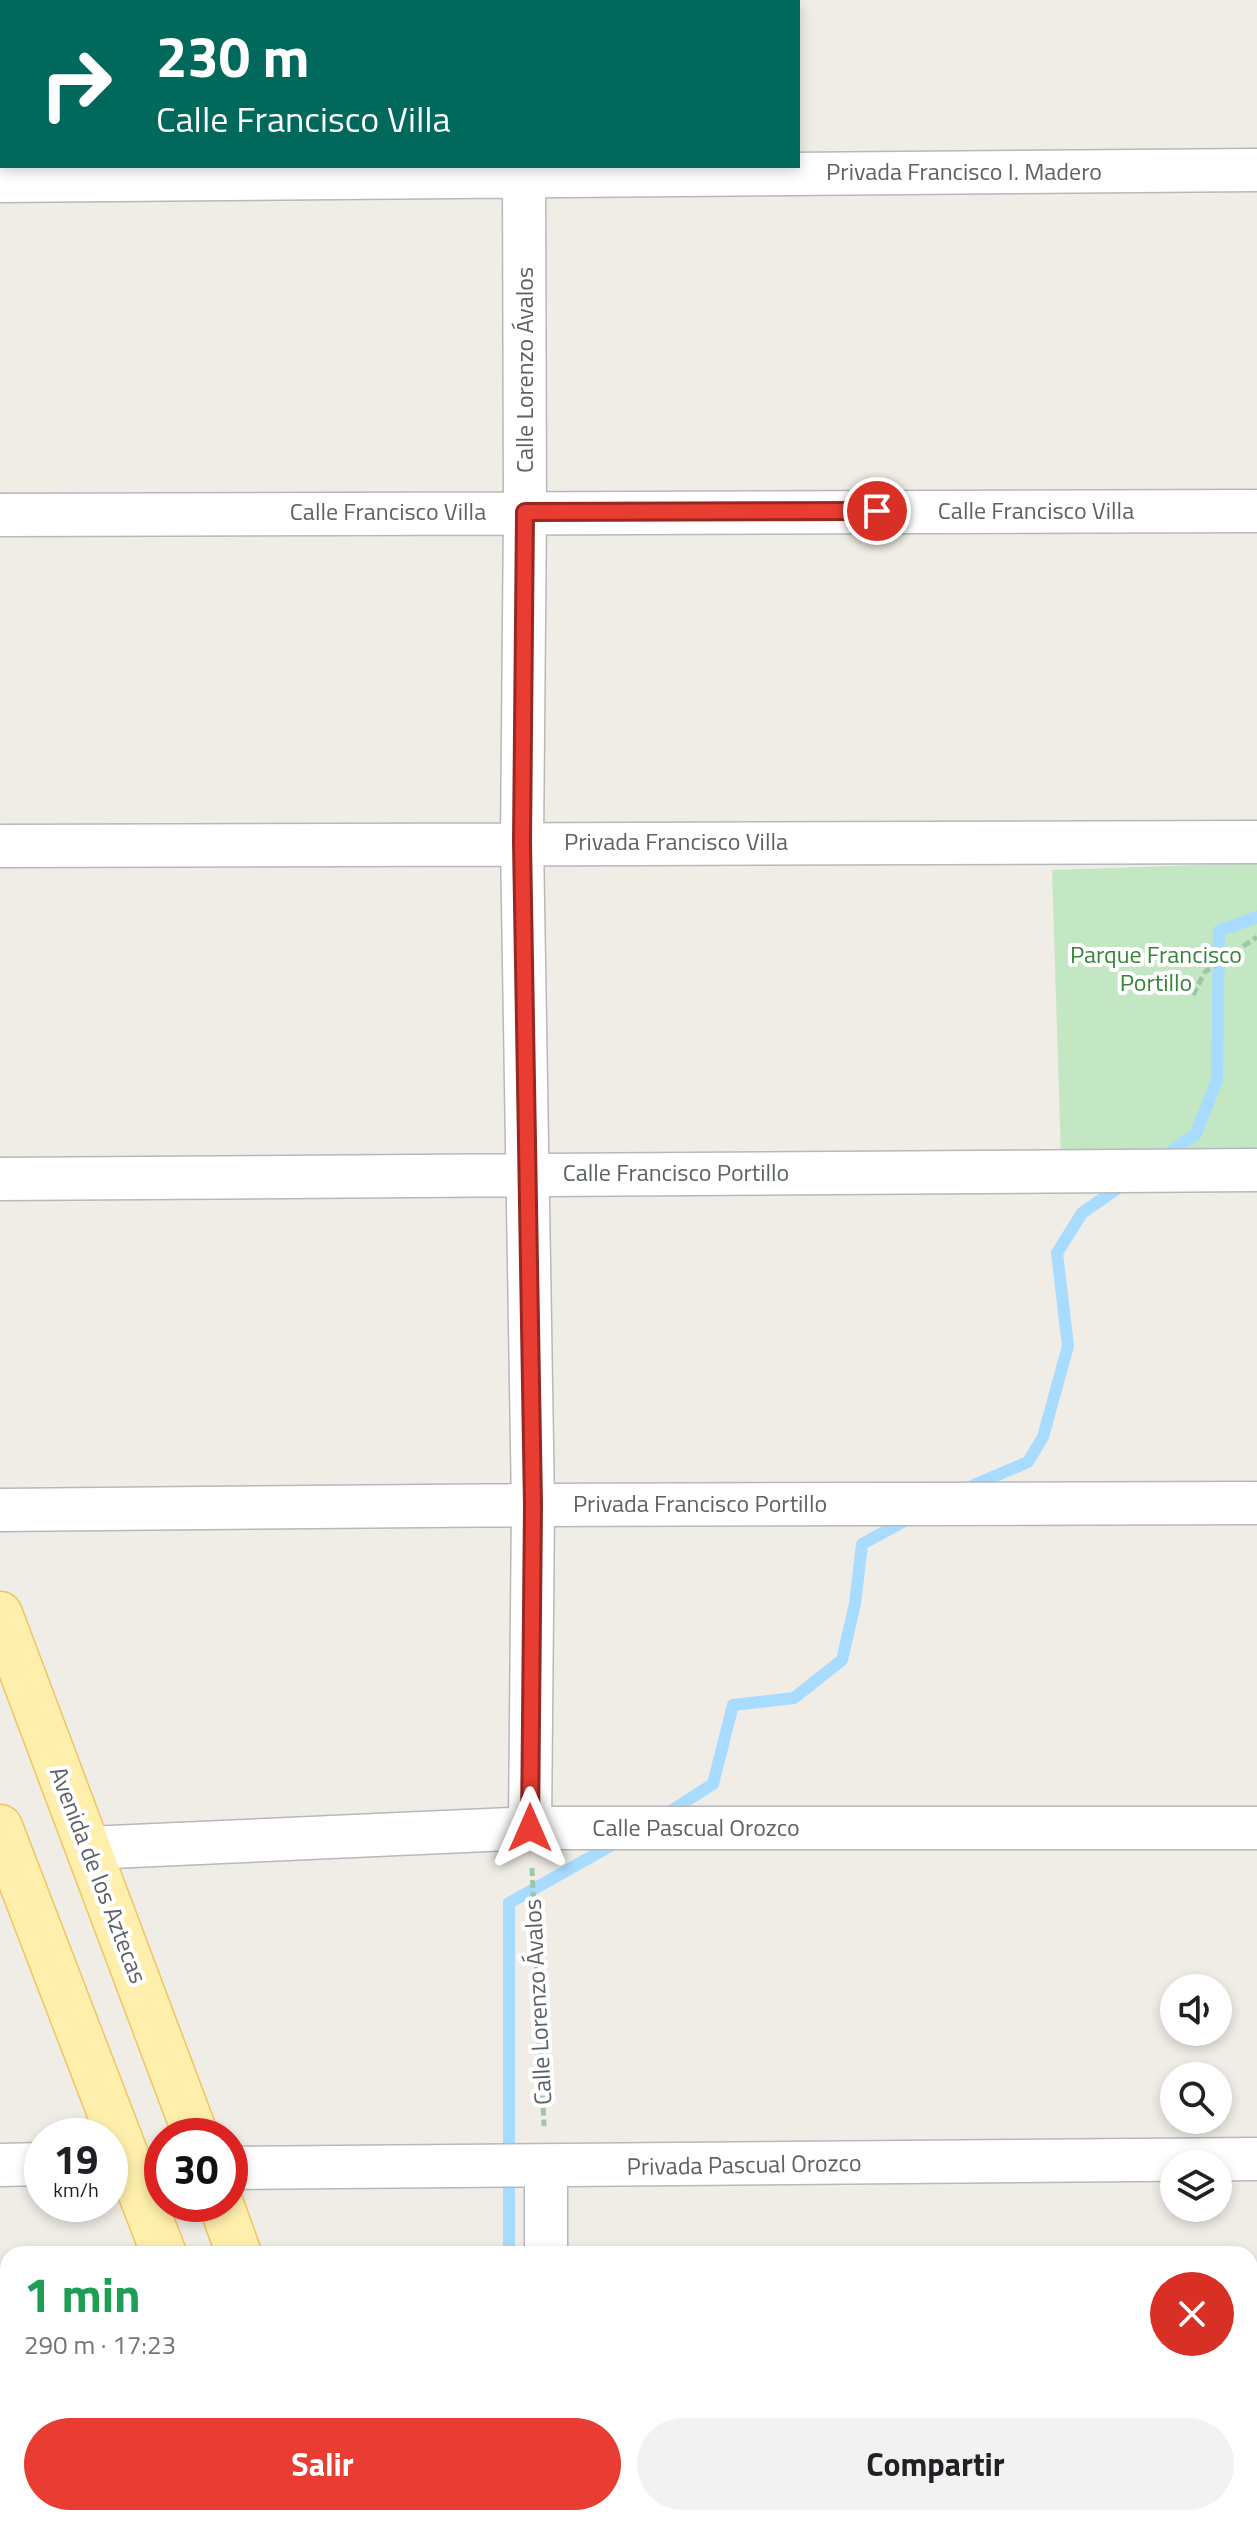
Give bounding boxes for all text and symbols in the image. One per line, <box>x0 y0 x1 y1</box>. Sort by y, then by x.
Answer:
text: 230 m <box>156 14 309 99</box>
icon: right <box>24 32 128 136</box>
text: Calle Francisco Villa <box>156 91 451 146</box>
street label: Privada Francisco I. Madero <box>826 153 1102 189</box>
street label: Calle Lorenzo Ávalos <box>506 267 542 473</box>
pin <box>843 477 911 545</box>
icon: arrive <box>855 489 899 533</box>
street label: Calle Francisco Villa <box>938 492 1134 528</box>
street label: Calle Francisco Villa <box>290 493 486 529</box>
street label: Privada Francisco Villa <box>564 823 788 859</box>
park label: Parque Francisco Portillo <box>1070 936 1242 1000</box>
street label: Calle Francisco Portillo <box>563 1154 789 1190</box>
street label: Privada Francisco Portillo <box>573 1485 827 1521</box>
street label: Avenida de los Aztecas <box>41 1761 157 1988</box>
position arrow <box>488 1786 572 1870</box>
street label: Calle Pascual Orozco <box>592 1809 800 1845</box>
street label: Calle Lorenzo Ávalos <box>514 1898 560 2106</box>
map controls <box>1160 1974 1232 2222</box>
button: sound <box>1160 1974 1232 2046</box>
button: search <box>1160 2062 1232 2134</box>
speed limit sign: 30 <box>144 2118 248 2222</box>
text: 19 <box>54 2129 98 2190</box>
street label: Privada Pascual Orozco <box>626 2144 862 2184</box>
button: layers <box>1160 2150 1232 2222</box>
text: km/h <box>53 2174 99 2205</box>
text: 1 min <box>24 2258 141 2331</box>
button: close <box>1150 2272 1234 2356</box>
text: 290 m · 17:23 <box>24 2325 176 2364</box>
button: Salir <box>24 2418 621 2510</box>
button: Compartir <box>637 2418 1234 2510</box>

